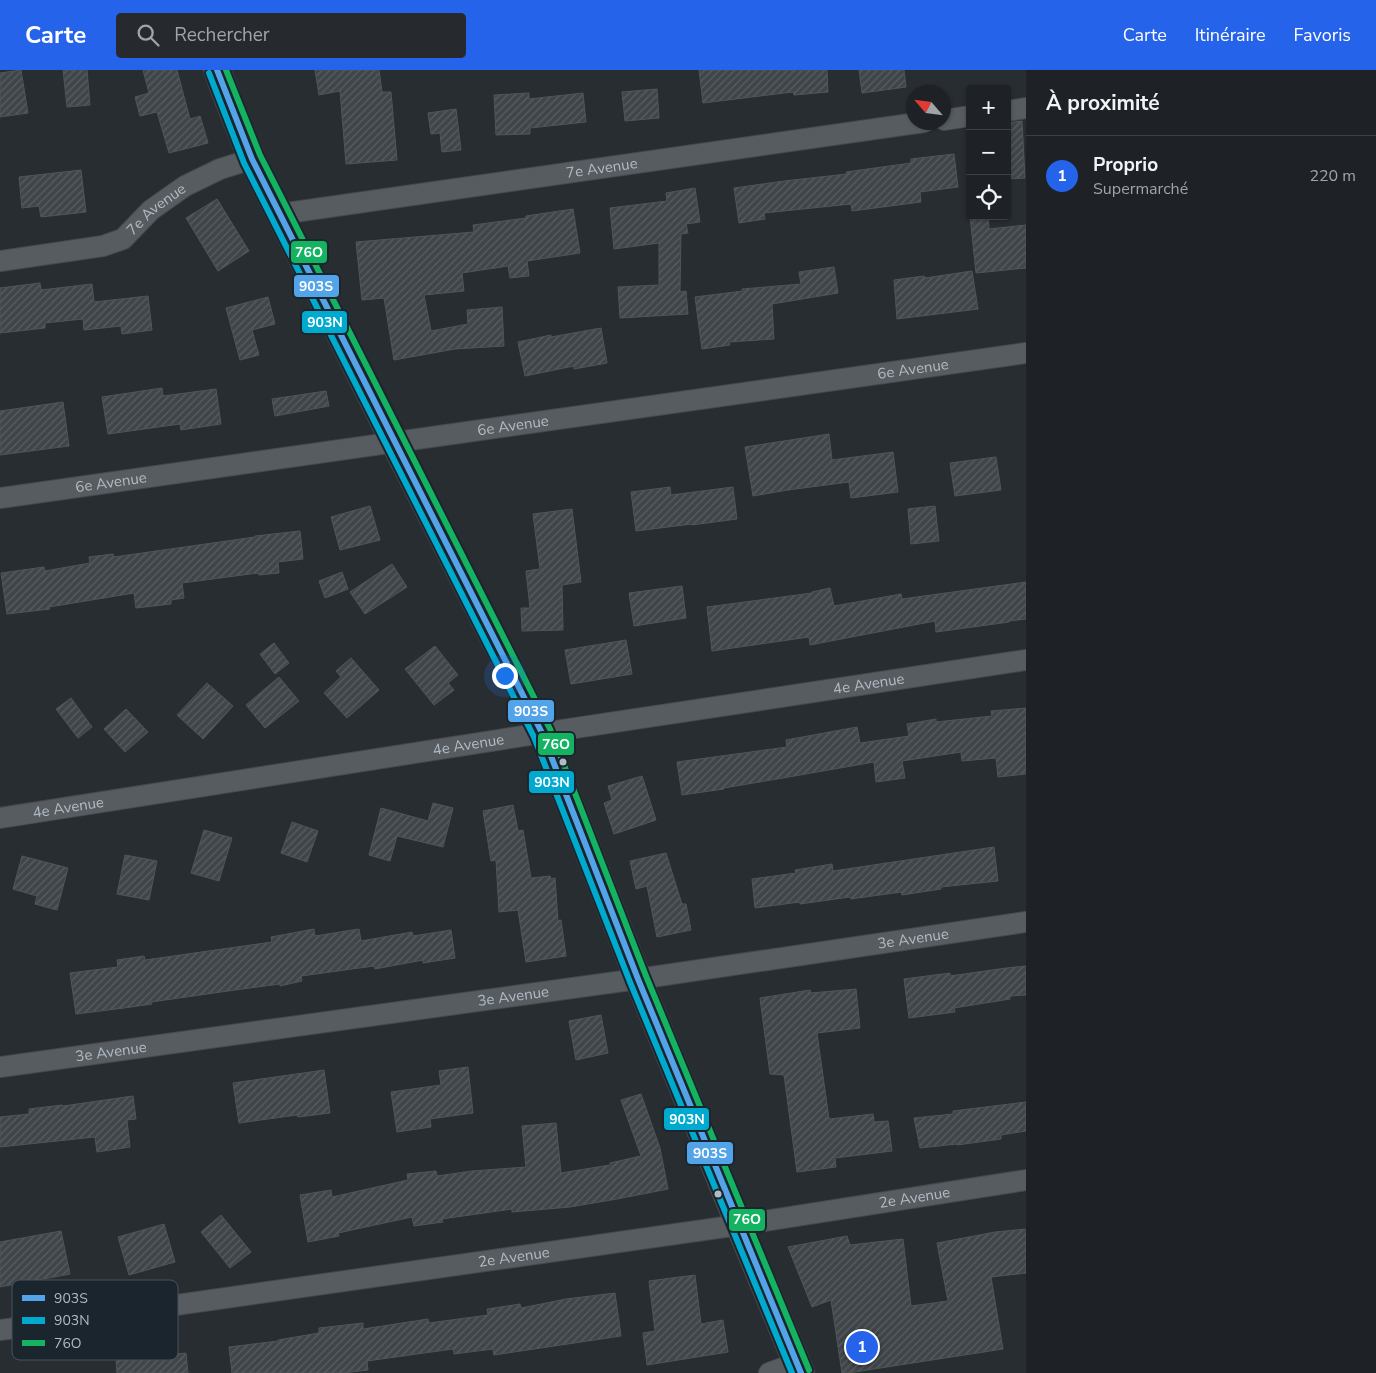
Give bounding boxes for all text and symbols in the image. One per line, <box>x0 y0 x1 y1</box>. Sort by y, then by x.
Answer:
search box <box>116 13 466 58</box>
text: Carte <box>25 19 86 51</box>
icon: search <box>134 21 162 49</box>
text: Rechercher <box>174 22 270 48</box>
text: Carte <box>1123 23 1167 47</box>
text: Itinéraire <box>1195 23 1266 47</box>
text: Favoris <box>1294 23 1351 47</box>
north arrow <box>906 85 951 130</box>
map controls <box>966 85 1011 220</box>
button: + <box>966 85 1011 130</box>
text: À proximité <box>1046 89 1160 117</box>
button: − <box>966 130 1011 175</box>
text: Proprio <box>1093 152 1158 178</box>
street label: 7e Avenue <box>565 153 639 183</box>
text: 1 <box>1057 165 1067 187</box>
text: 220 m <box>1309 165 1356 187</box>
button: locate <box>966 175 1011 220</box>
text: Supermarché <box>1093 178 1188 200</box>
street label: 7e Avenue <box>122 179 190 240</box>
line badge: 76O <box>290 240 328 264</box>
text: 76O <box>295 243 323 262</box>
line badge: 903S <box>293 274 340 298</box>
text: 903S <box>299 277 333 296</box>
line badge: 903N <box>301 310 348 334</box>
text: 903N <box>307 313 343 332</box>
street label: 6e Avenue <box>876 354 950 384</box>
street label: 6e Avenue <box>476 411 550 440</box>
street label: 6e Avenue <box>74 467 148 497</box>
your location <box>492 663 518 689</box>
street label: 4e Avenue <box>832 668 906 699</box>
line badge: 903S <box>507 699 555 723</box>
text: 903S <box>514 702 548 721</box>
street label: 4e Avenue <box>431 729 505 760</box>
line badge: 76O <box>537 732 575 756</box>
text: 76O <box>542 735 570 754</box>
unlabelled marker <box>558 757 568 767</box>
line badge: 903N <box>528 770 575 794</box>
text: 903N <box>534 773 570 792</box>
street label: 4e Avenue <box>31 792 105 823</box>
street label: 3e Avenue <box>876 923 950 954</box>
street label: 3e Avenue <box>476 981 550 1011</box>
street label: 3e Avenue <box>74 1037 148 1067</box>
line badge: 903N <box>663 1107 710 1131</box>
text: 903N <box>669 1110 705 1129</box>
line badge: 903S <box>686 1141 734 1165</box>
text: 903S <box>693 1144 727 1163</box>
street label: 2e Avenue <box>877 1182 952 1213</box>
unlabelled marker <box>713 1189 723 1199</box>
line badge: 76O <box>728 1208 766 1232</box>
text: 76O <box>733 1210 761 1229</box>
street label: 2e Avenue <box>477 1242 551 1272</box>
legend <box>12 1280 178 1360</box>
text: 903S <box>54 1289 88 1308</box>
text: 903N <box>54 1311 90 1330</box>
pin: 1 <box>846 1328 878 1366</box>
text: 76O <box>54 1334 82 1353</box>

